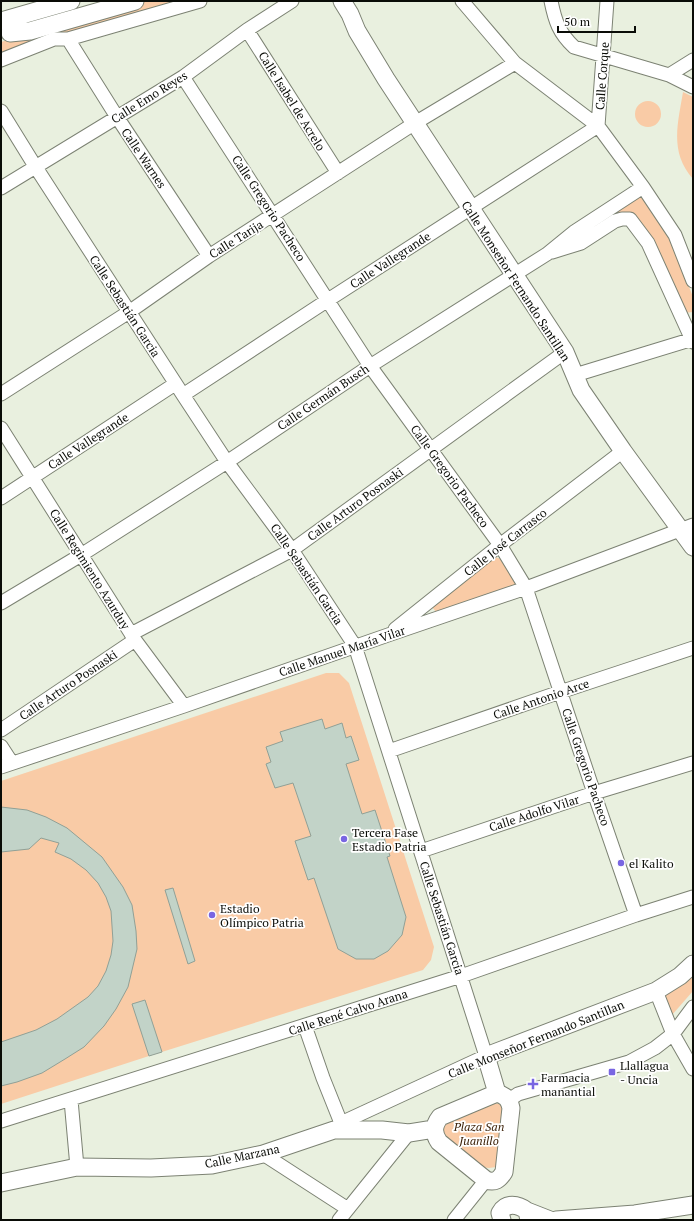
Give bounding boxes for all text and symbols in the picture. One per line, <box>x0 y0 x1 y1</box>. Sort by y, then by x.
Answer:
scale bar <box>558 8 635 34</box>
text: 50 m <box>564 14 591 29</box>
street label: Calle Corque <box>592 41 612 111</box>
street label: Calle Isabel de Acrelo <box>255 49 329 154</box>
street label: Calle Emo Reyes <box>108 68 190 126</box>
street label: Calle Warnes <box>118 125 170 191</box>
street label: Calle Gregorio Pacheco <box>229 152 309 264</box>
street label: Calle Monseñor Fernando Santillan <box>458 198 574 364</box>
street label: Calle Tarija <box>206 217 266 261</box>
street label: Calle Vallegrande <box>347 228 433 292</box>
street label: Calle Sebastián Garcia <box>86 252 164 360</box>
street label: Calle Germán Busch <box>274 361 372 433</box>
street label: Calle Vallegrande <box>45 409 131 473</box>
street label: Calle Gregorio Pacheco <box>408 422 493 531</box>
street label: Calle Arturo Posnaski <box>304 464 406 544</box>
street label: Calle José Carrasco <box>461 505 550 579</box>
street label: Calle Regimiento Azurduy <box>47 506 134 633</box>
street label: Calle Sebastián Garcia <box>268 521 346 627</box>
street label: Calle Manuel María Vilar <box>277 622 407 680</box>
street label: Calle Arturo Posnaski <box>16 646 120 723</box>
street label: Calle Antonio Arce <box>491 676 591 722</box>
street label: Calle Gregorio Pacheco <box>559 706 613 828</box>
street label: Calle Adolfo Vilar <box>487 791 581 835</box>
place label: Tercera Fase Estadio Patria <box>352 825 426 854</box>
marker: Tercera Fase Estadio Patria <box>339 834 349 844</box>
place label: el Kalito <box>629 856 674 871</box>
marker: el Kalito <box>616 858 626 868</box>
street label: Calle Sebastián Garcia <box>417 859 467 977</box>
place label: Estadio Olímpico Patria <box>220 901 304 930</box>
marker: Estadio Olímpico Patria <box>207 910 217 920</box>
street label: Calle René Calvo Arana <box>287 986 409 1038</box>
street label: Calle Monseñor Fernando Santillan <box>446 997 626 1081</box>
place label: Llallagua - Uncia <box>620 1058 669 1087</box>
marker: Llallagua - Uncia <box>607 1067 617 1077</box>
place label: Farmacia manantial <box>541 1070 596 1099</box>
marker: Farmacia manantial <box>528 1079 538 1089</box>
park label: Plaza San Juanillo <box>453 1119 504 1148</box>
street label: Calle Marzana <box>203 1141 281 1171</box>

